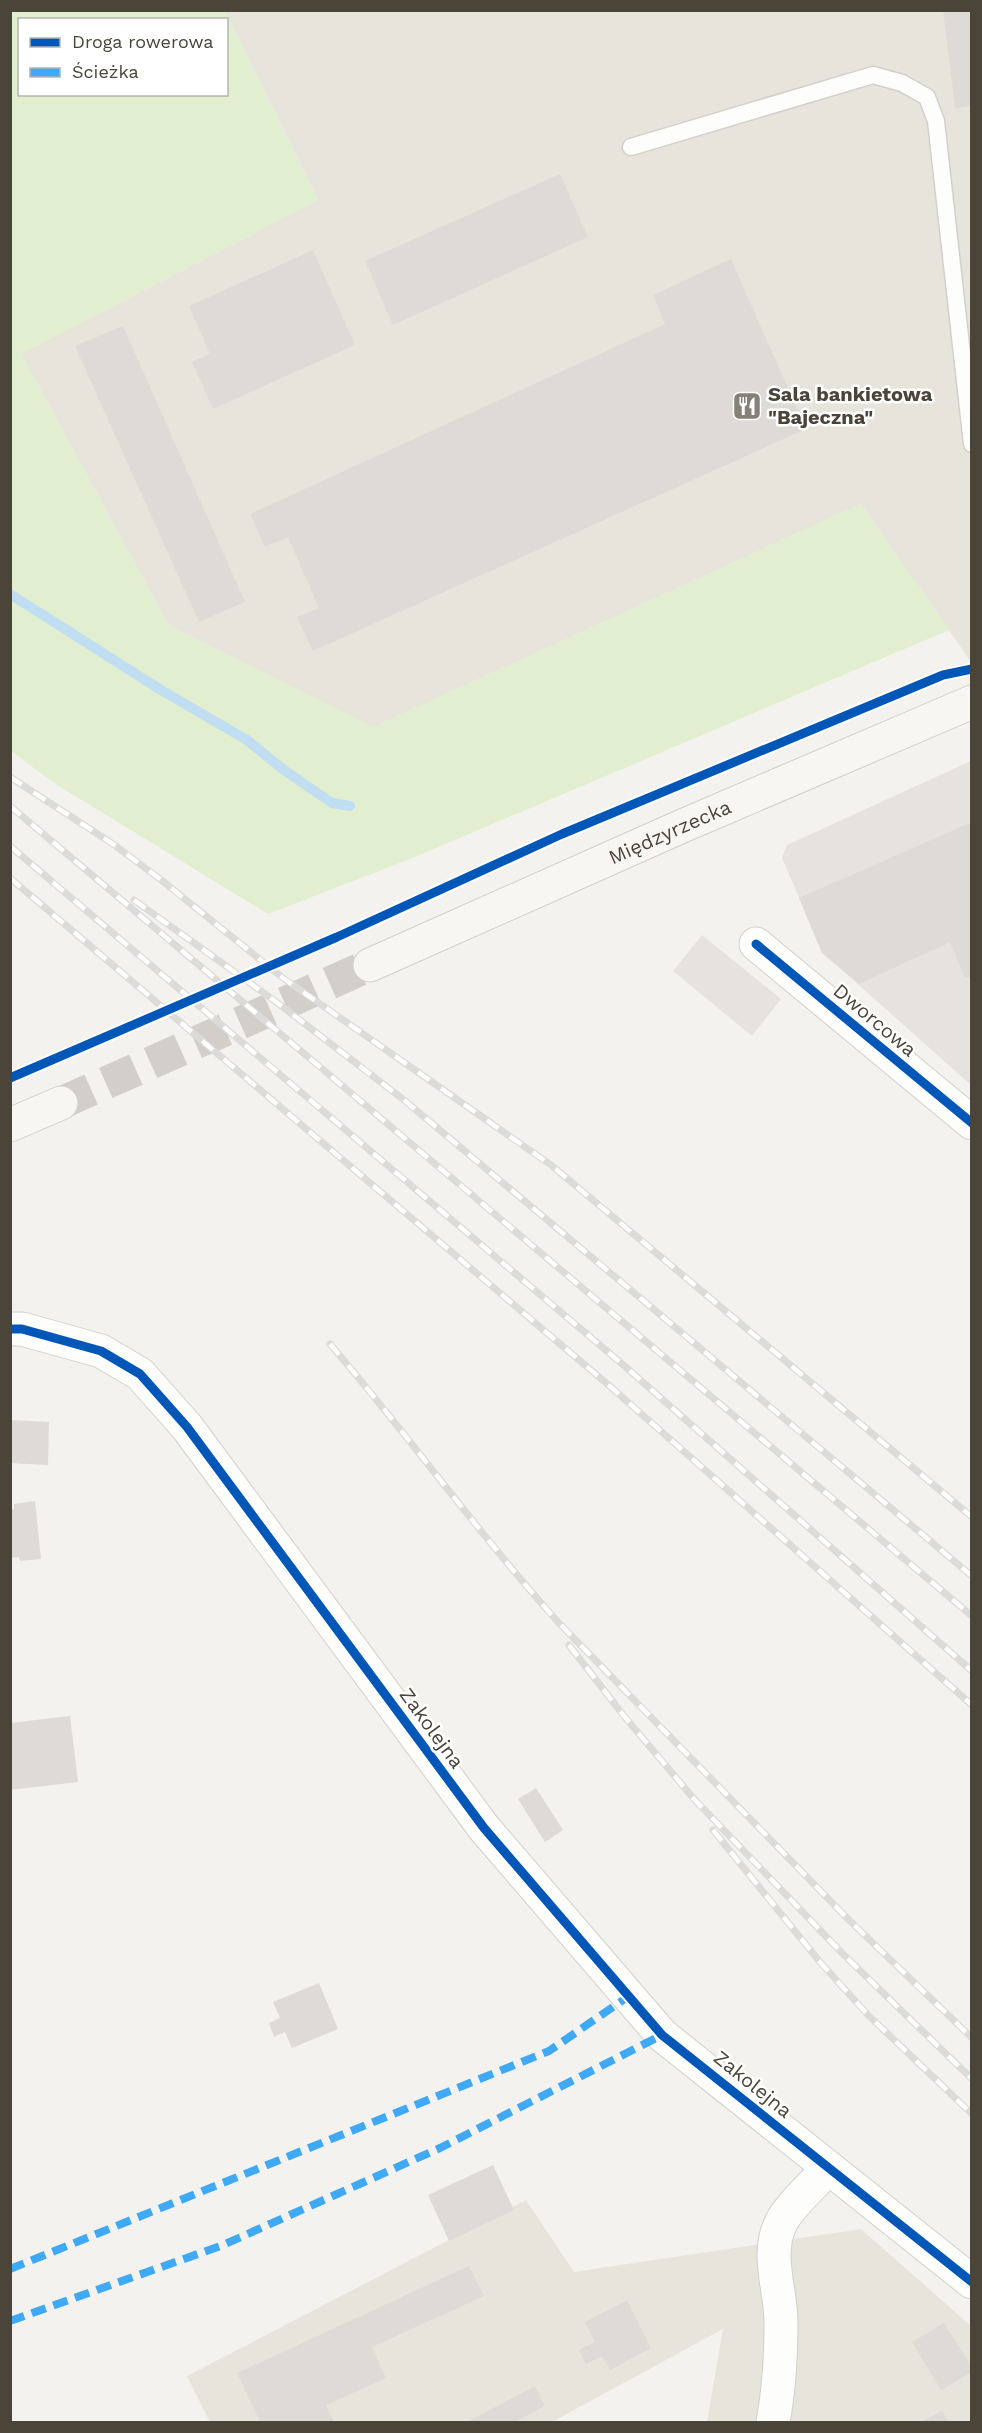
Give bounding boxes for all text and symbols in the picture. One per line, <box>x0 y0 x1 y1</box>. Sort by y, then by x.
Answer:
legend <box>18 18 228 96</box>
text: Droga rowerowa <box>72 31 214 52</box>
text: Ścieżka <box>72 61 139 82</box>
place label: Sala bankietowa "Bajeczna" <box>768 382 933 429</box>
restaurant icon: Sala bankietowa "Bajeczna" <box>731 390 763 422</box>
street label: Międzyrzecka <box>605 795 735 869</box>
street label: Dworcowa <box>829 978 921 1062</box>
street label: Zakolejna <box>395 1683 469 1773</box>
street label: Zakolejna <box>709 2045 797 2123</box>

